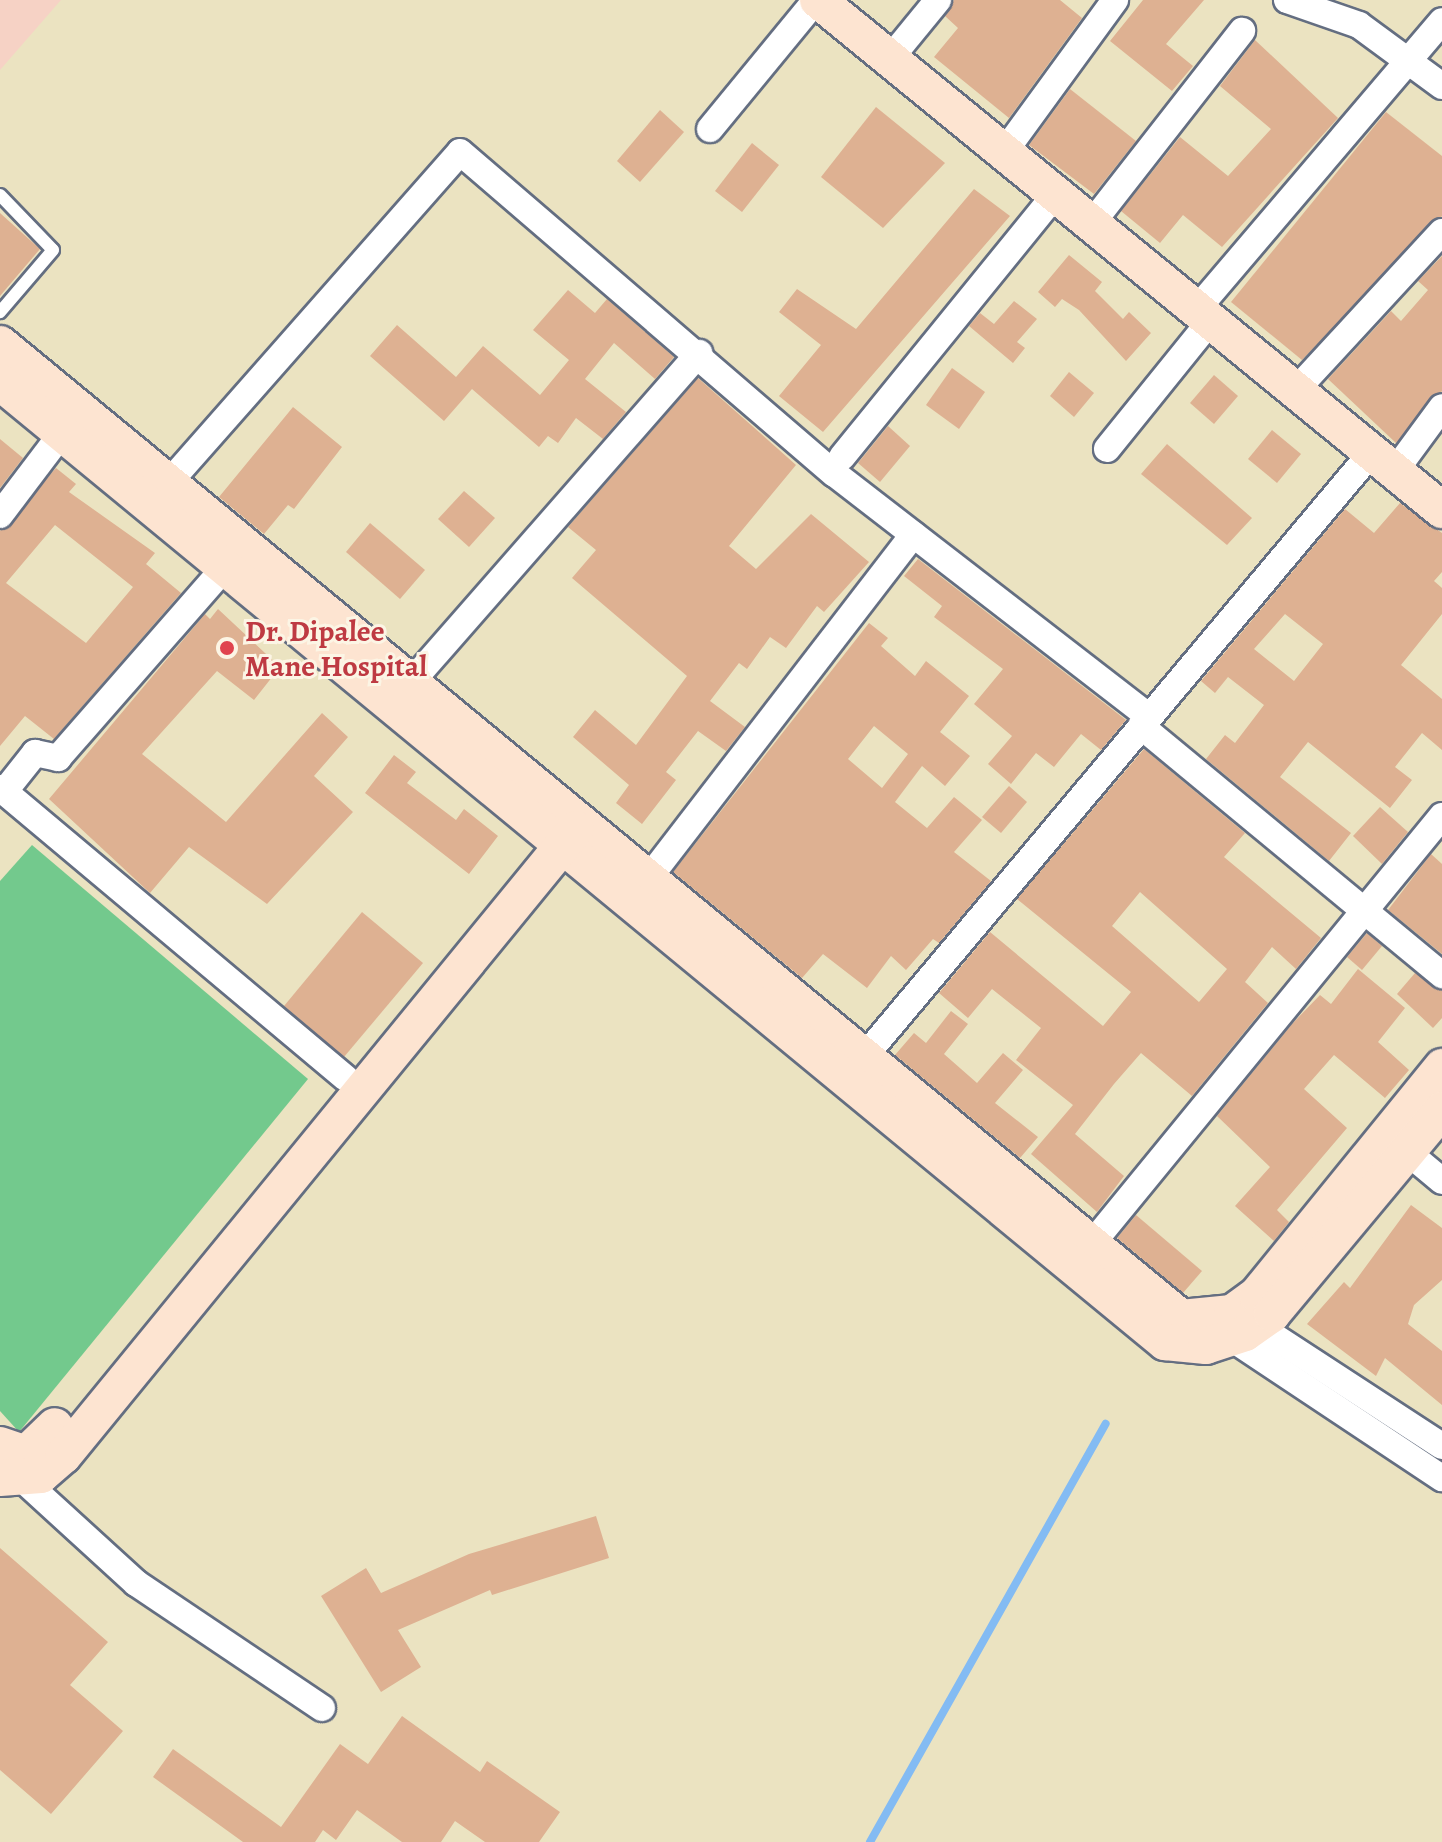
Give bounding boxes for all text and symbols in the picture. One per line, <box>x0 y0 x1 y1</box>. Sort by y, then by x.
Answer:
place label: Dr. Dipalee Mane Hospital <box>245 613 427 684</box>
marker: Dr. Dipalee Mane Hospital <box>216 637 238 659</box>

